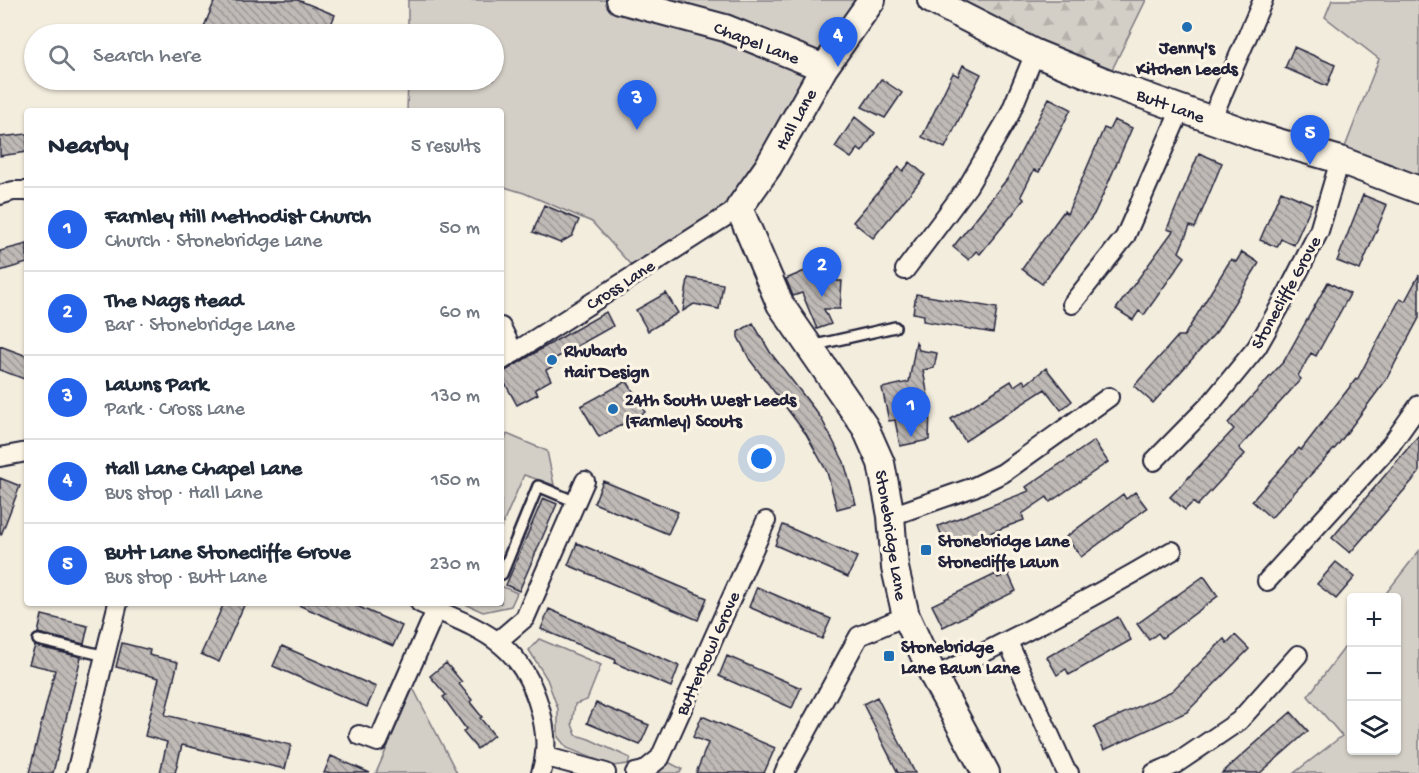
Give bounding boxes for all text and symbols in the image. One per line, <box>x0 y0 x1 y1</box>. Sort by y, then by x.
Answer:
pin: 4 <box>818 17 858 67</box>
street label: Chapel Lane <box>710 18 803 71</box>
marker: Jenny's Kitchen Leeds <box>1180 20 1194 34</box>
search box <box>24 24 504 90</box>
place label: Jenny's Kitchen Leeds <box>1135 39 1239 81</box>
icon: search <box>45 41 78 74</box>
text: Search here <box>93 44 201 70</box>
pin: 3 <box>618 80 656 130</box>
street label: Hall Lane <box>772 85 823 155</box>
street label: Butt Lane <box>1132 85 1208 130</box>
pin: 5 <box>1290 116 1330 165</box>
text: Nearby <box>48 132 129 163</box>
text: 5 results <box>411 136 480 159</box>
text: Farnley Hill Methodist Church <box>105 205 371 231</box>
text: 1 <box>63 218 72 241</box>
text: 50 m <box>439 218 480 241</box>
text: Church · Stonebridge Lane <box>105 231 322 254</box>
street label: Stonecliffe Grove <box>1248 233 1327 353</box>
pin: 2 <box>802 248 842 297</box>
street label: Cross Lane <box>583 256 660 316</box>
text: The Nags Head <box>105 289 243 315</box>
text: 2 <box>63 302 72 325</box>
text: 60 m <box>440 302 480 325</box>
text: Bar · Stonebridge Lane <box>105 315 295 338</box>
place label: Rhubarb Hair Design <box>563 342 650 384</box>
marker: Rhubarb Hair Design <box>545 353 559 367</box>
text: Lawns Park <box>105 373 208 399</box>
text: 3 <box>62 386 73 409</box>
text: 130 m <box>431 386 480 409</box>
pin: 1 <box>892 388 930 437</box>
place label: 24th South West Leeds (Farnley) Scouts <box>625 391 798 433</box>
text: Park · Cross Lane <box>105 399 245 422</box>
marker: 24th South West Leeds (Farnley) Scouts <box>606 402 620 416</box>
your location <box>747 444 776 473</box>
text: Hall Lane Chapel Lane <box>105 457 302 483</box>
street label: Stonebridge Lane <box>869 469 910 603</box>
text: 4 <box>63 470 72 493</box>
text: 150 m <box>431 470 480 493</box>
text: Bus stop · Hall Lane <box>105 483 263 506</box>
place label: Stonebridge Lane Stonecliffe Lawn <box>938 532 1070 574</box>
text: Butt Lane Stonecliffe Grove <box>105 541 351 567</box>
marker: Stonebridge Lane Stonecliffe Lawn <box>919 543 933 557</box>
text: 5 <box>62 554 73 577</box>
text: 230 m <box>430 554 480 577</box>
text: Bus stop · Butt Lane <box>105 567 267 590</box>
street label: Butterbowl Grove <box>672 588 746 720</box>
map controls <box>1347 593 1401 755</box>
button: + <box>1347 593 1401 647</box>
place label: Stonebridge Lane Bawn Lane <box>901 638 1021 680</box>
button: − <box>1347 647 1401 701</box>
marker: Stonebridge Lane Bawn Lane <box>882 649 896 663</box>
button: layers <box>1347 701 1401 755</box>

